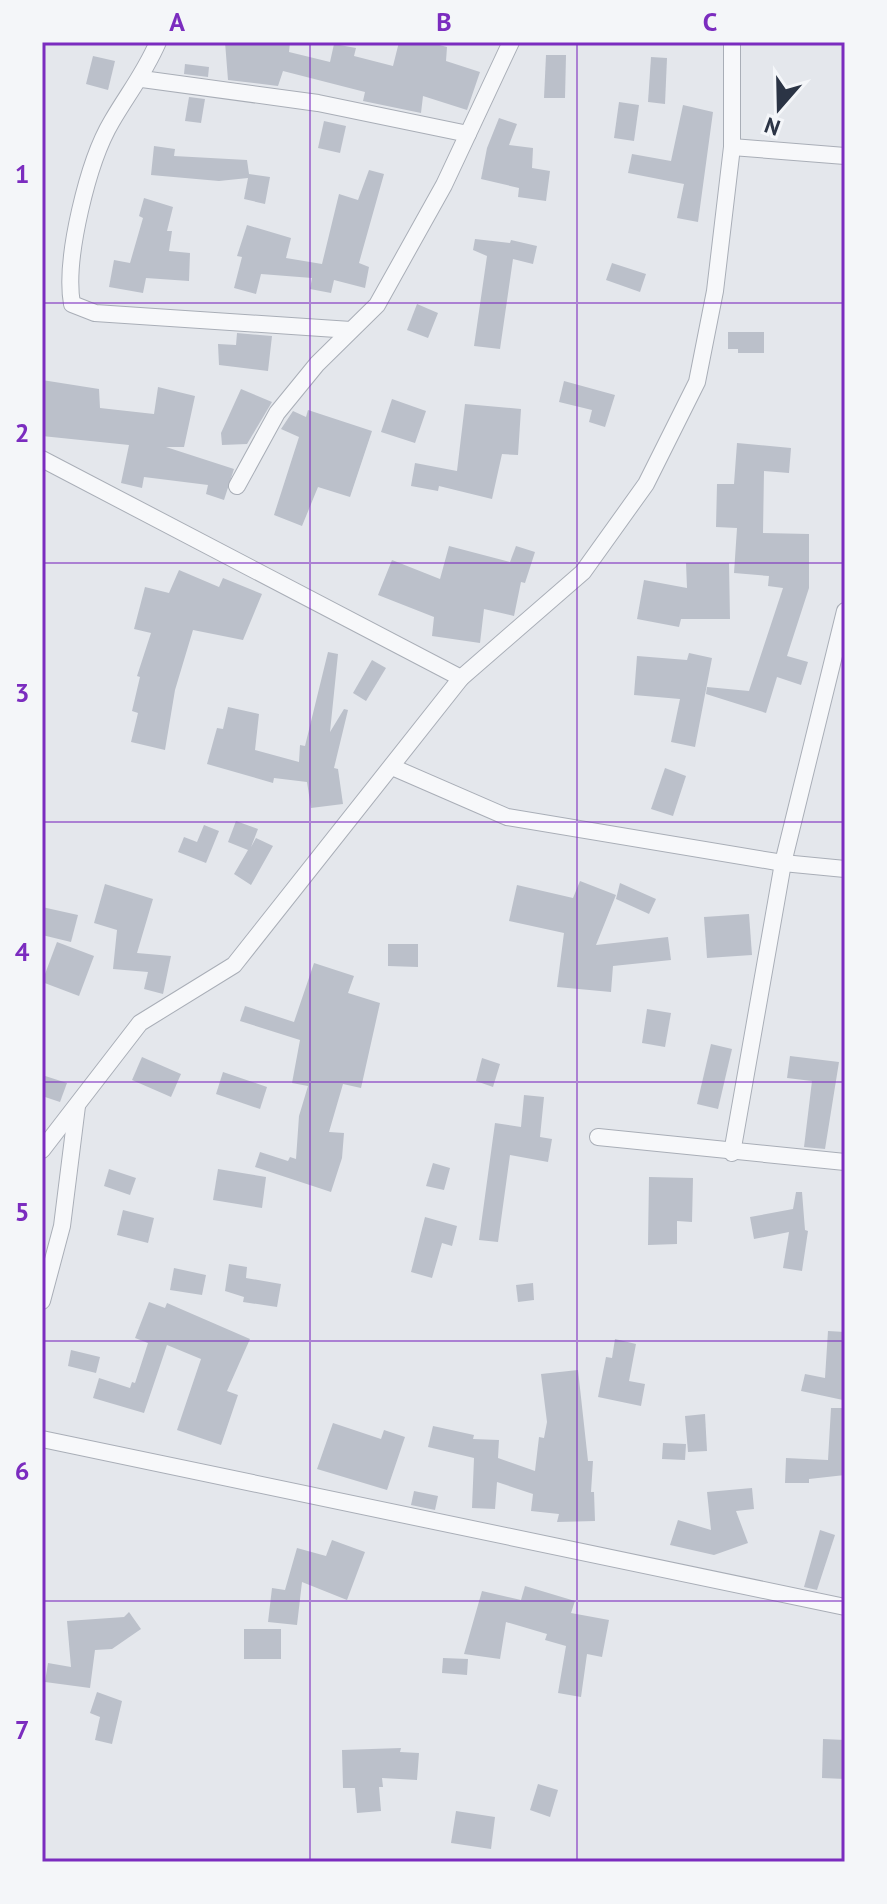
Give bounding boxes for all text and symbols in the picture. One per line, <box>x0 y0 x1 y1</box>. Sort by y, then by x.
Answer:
text: A <box>169 5 185 38</box>
text: B <box>436 5 452 38</box>
text: C <box>703 5 717 38</box>
north arrow <box>739 68 819 148</box>
text: N <box>761 111 784 142</box>
text: 1 <box>15 157 29 190</box>
text: 2 <box>15 416 29 449</box>
text: 3 <box>15 676 29 709</box>
text: 4 <box>15 935 30 968</box>
text: 5 <box>15 1195 29 1228</box>
text: 6 <box>15 1454 29 1487</box>
text: 7 <box>15 1713 29 1746</box>

